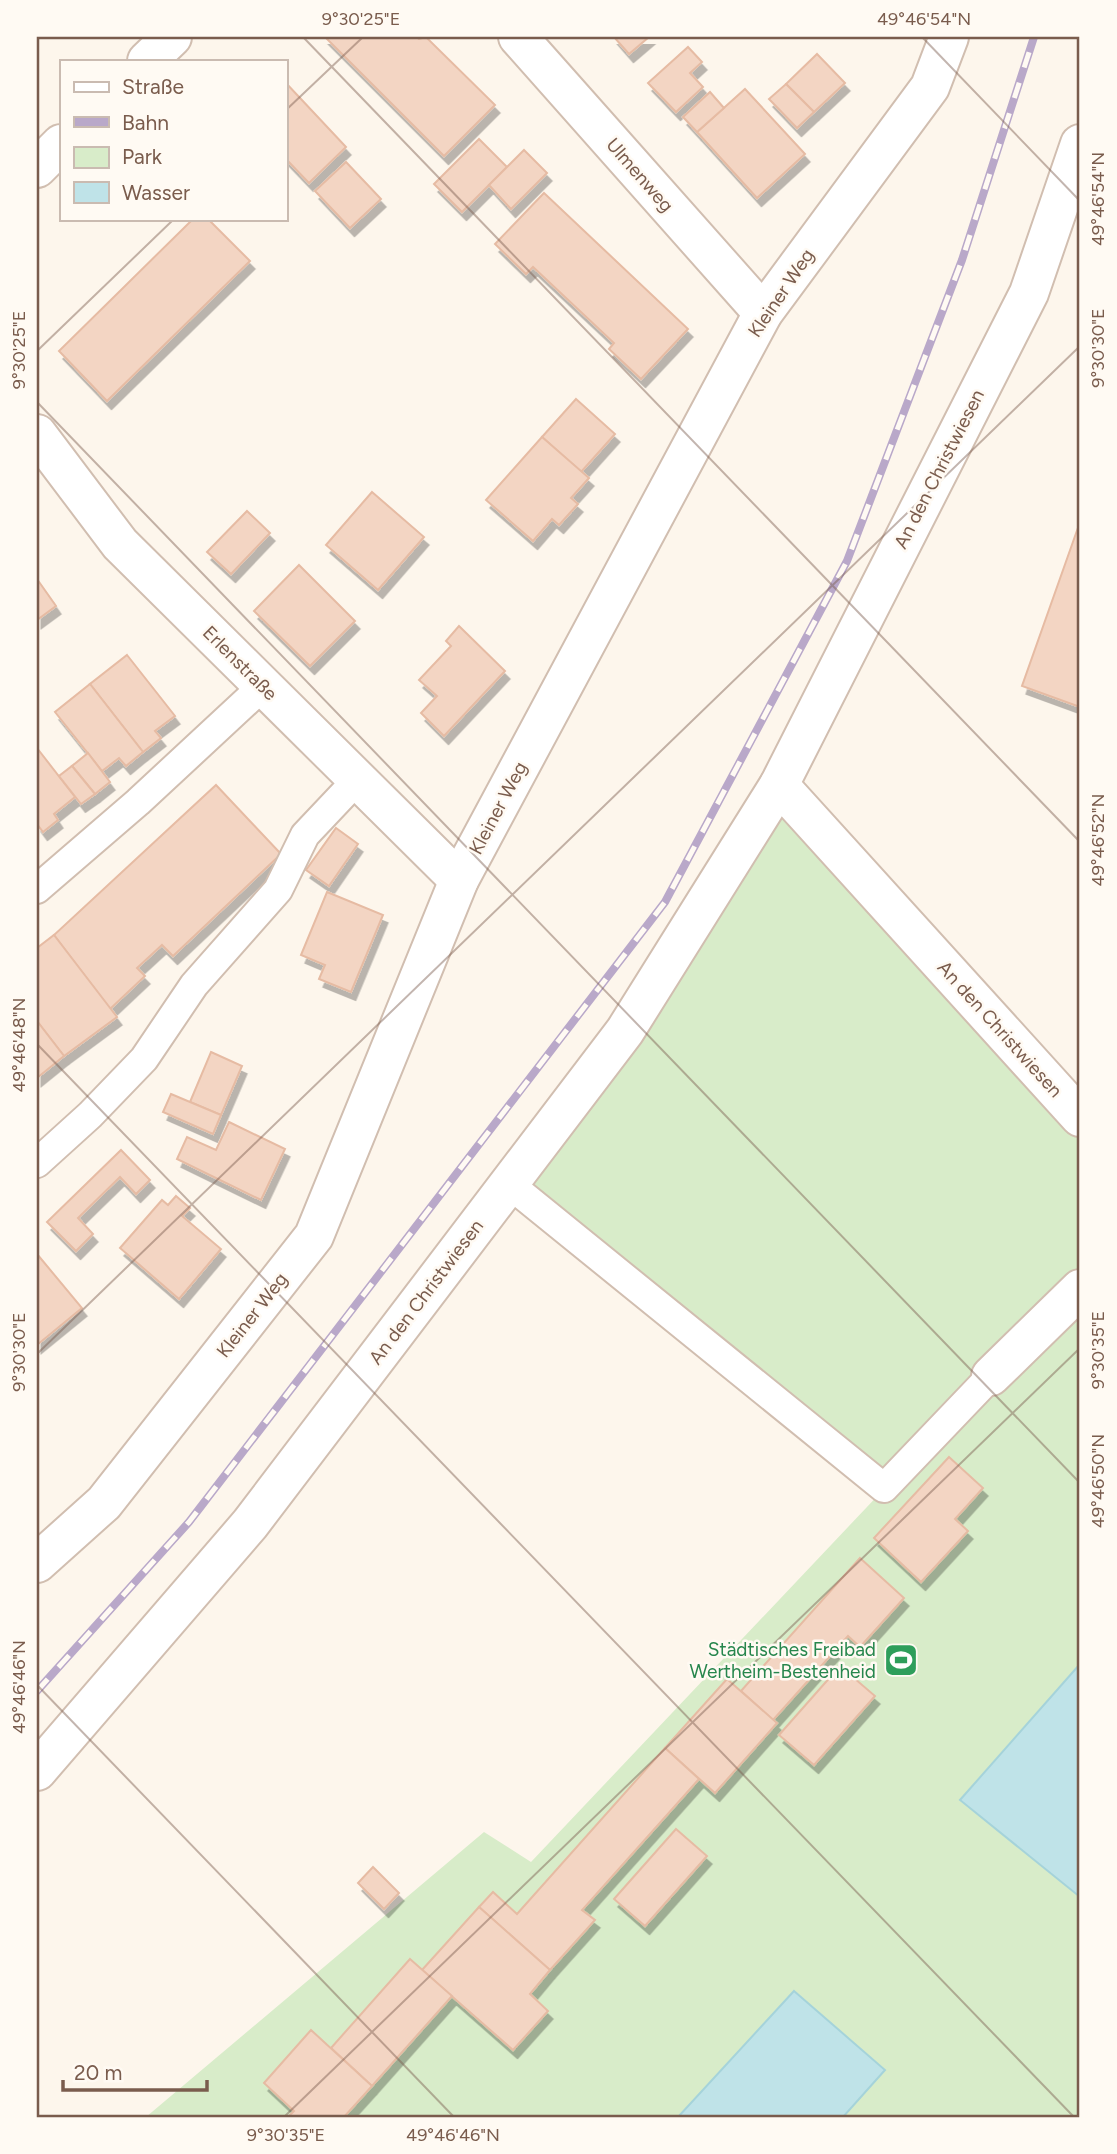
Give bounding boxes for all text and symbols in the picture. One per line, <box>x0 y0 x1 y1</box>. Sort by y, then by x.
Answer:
text: 9°30'25"E <box>322 8 400 30</box>
text: 49°46'54"N <box>877 8 971 30</box>
legend <box>60 60 287 220</box>
text: Straße <box>122 74 184 99</box>
text: Bahn <box>122 110 169 135</box>
street label: Ulmenweg <box>602 133 678 217</box>
text: Park <box>122 144 163 169</box>
text: 49°46'54"N <box>1087 152 1109 246</box>
text: Wasser <box>122 180 190 205</box>
street label: Kleiner Weg <box>743 244 819 342</box>
text: 9°30'30"E <box>1087 308 1109 388</box>
text: 9°30'25"E <box>8 311 30 389</box>
street label: An den Christwiesen <box>889 386 989 552</box>
street label: Erlenstraße <box>198 621 282 705</box>
street label: Kleiner Weg <box>464 758 532 858</box>
text: 49°46'52"N <box>1087 793 1109 887</box>
street label: An den Christwiesen <box>933 956 1067 1102</box>
text: 49°46'48"N <box>8 998 30 1092</box>
street label: An den Christwiesen <box>364 1215 488 1369</box>
street label: Kleiner Weg <box>212 1268 292 1362</box>
text: 9°30'35"E <box>1087 1311 1109 1389</box>
text: 9°30'30"E <box>8 1312 30 1392</box>
text: 49°46'50"N <box>1087 1434 1109 1528</box>
place label: Städtisches Freibad Wertheim-Bestenheid <box>690 1638 876 1683</box>
text: 49°46'46"N <box>8 1640 30 1734</box>
sports icon: Städtisches Freibad Wertheim-Bestenheid <box>882 1641 920 1679</box>
scale bar <box>63 2049 206 2093</box>
text: 20 m <box>74 2060 122 2085</box>
text: 9°30'35"E <box>247 2124 325 2146</box>
text: 49°46'46"N <box>406 2124 500 2146</box>

